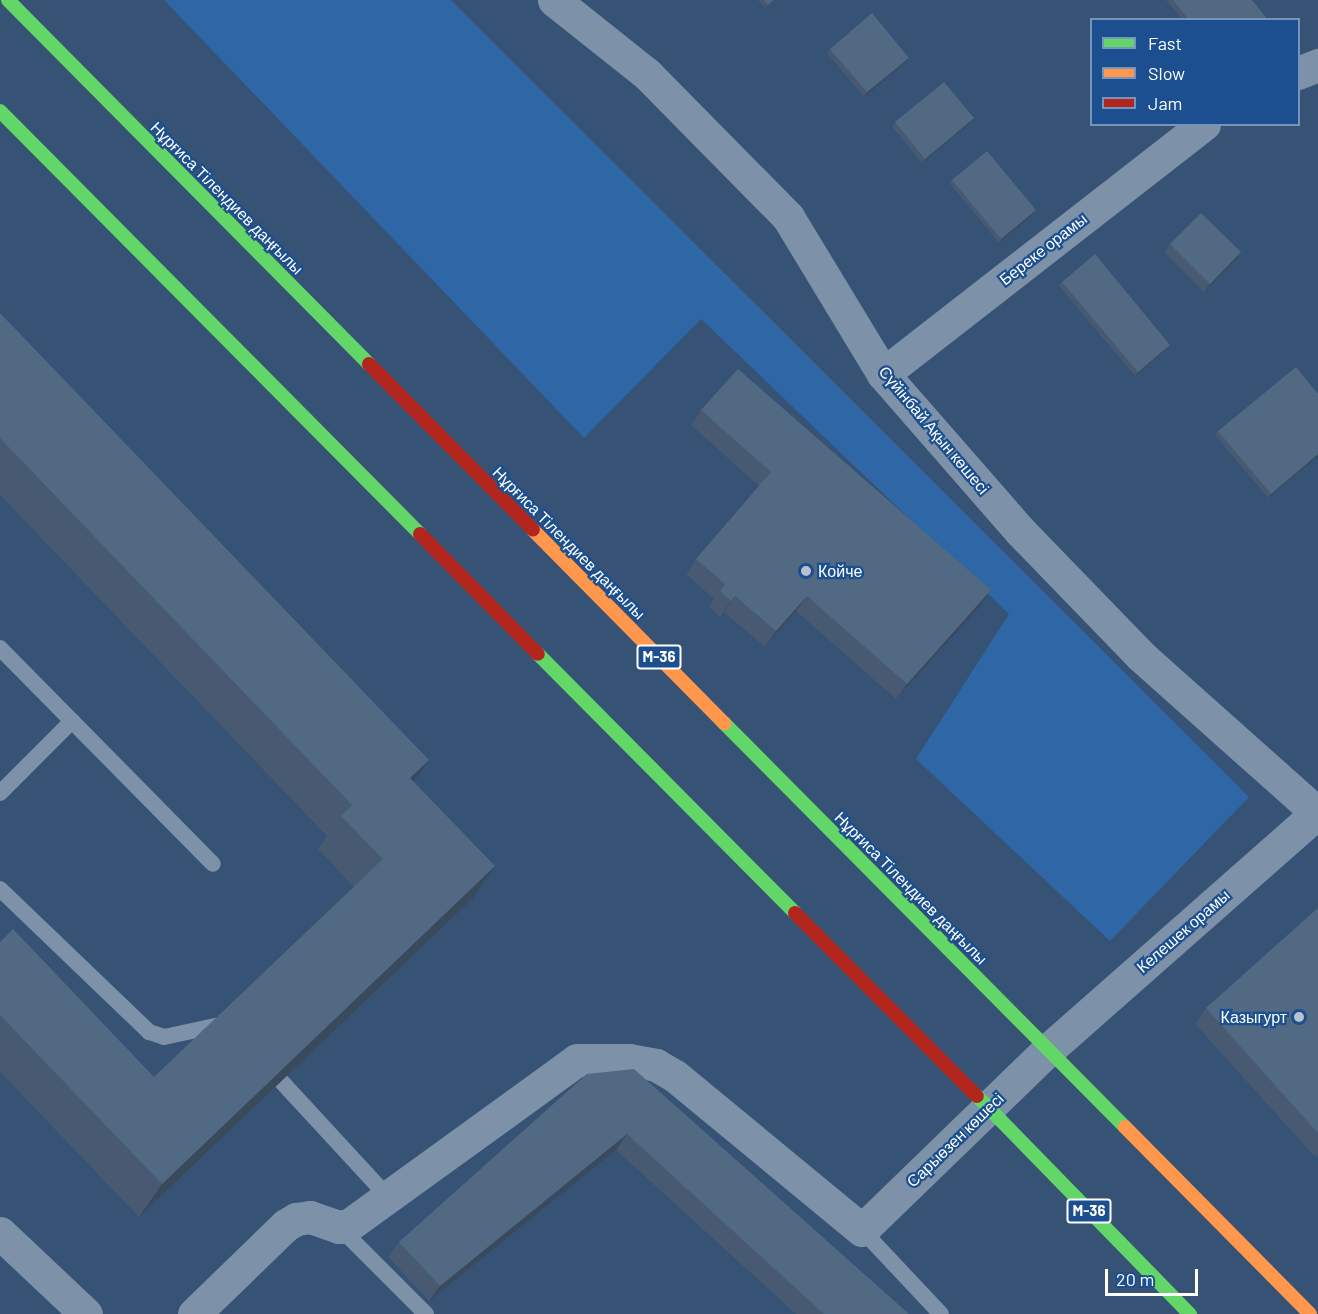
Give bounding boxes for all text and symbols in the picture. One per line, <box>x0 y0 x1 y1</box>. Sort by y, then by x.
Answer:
legend <box>1090 18 1300 126</box>
text: Fast <box>1148 32 1182 54</box>
text: Slow <box>1148 62 1185 84</box>
text: Jam <box>1148 92 1182 114</box>
street label: Нұрғиса Тілендиев даңғылы <box>147 118 307 278</box>
street label: Береке орамы <box>995 209 1091 289</box>
street label: Сүйінбай Ақын көшесі <box>875 362 993 498</box>
street label: Нұрғиса Тілендиев даңғылы <box>489 463 649 623</box>
place label: Койче <box>818 561 862 581</box>
marker: Койче <box>799 564 813 578</box>
road number: M-36 <box>635 645 683 669</box>
street label: Нұрғиса Тілендиев даңғылы <box>831 808 991 968</box>
street label: Келешек орамы <box>1133 885 1233 977</box>
place label: Казыгурт <box>1221 1007 1287 1027</box>
marker: Казыгурт <box>1292 1010 1306 1024</box>
street label: Сарыөзен көшесі <box>903 1089 1007 1191</box>
road number: M-36 <box>1065 1199 1113 1223</box>
scale bar <box>1108 1257 1201 1295</box>
text: 20 m <box>1116 1268 1154 1290</box>

